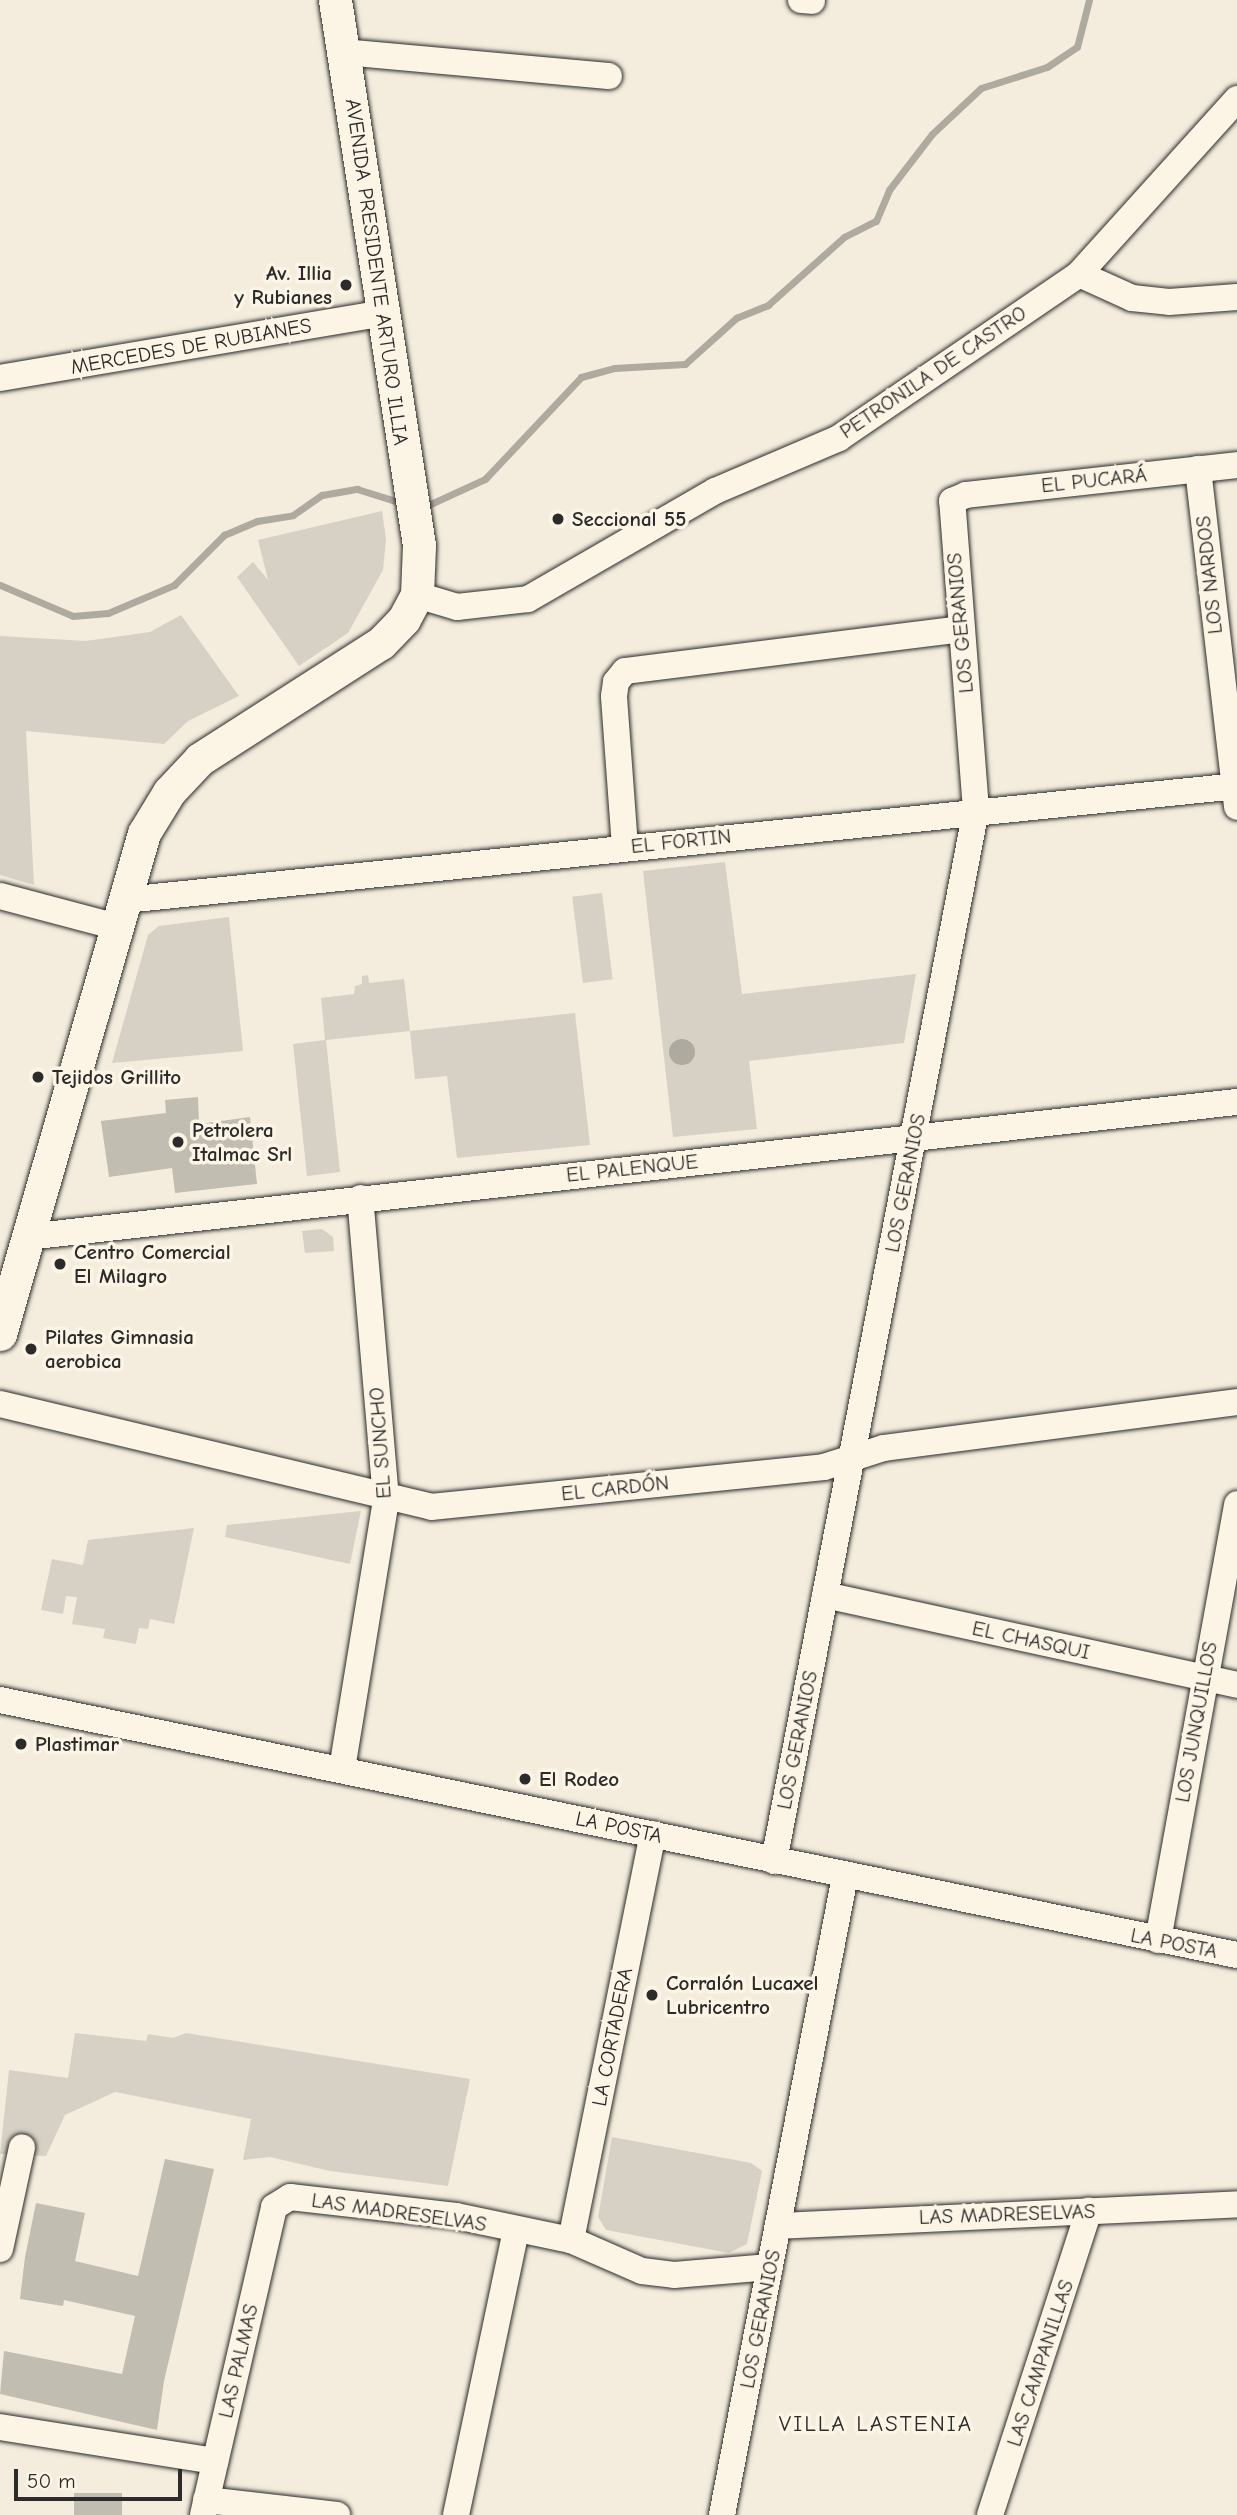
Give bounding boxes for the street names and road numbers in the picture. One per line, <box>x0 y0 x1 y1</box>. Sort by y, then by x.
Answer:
street label: AVENIDA PRESIDENTE ARTURO ILLIA <box>340 97 414 447</box>
street label: PETRONILA DE CASTRO <box>835 300 1031 444</box>
street label: MERCEDES DE RUBIANES <box>69 312 313 380</box>
street label: EL PUCARÁ <box>1040 462 1148 498</box>
street label: LOS NARDOS <box>1190 515 1228 635</box>
street label: LOS GERANIOS <box>941 552 979 694</box>
street label: EL FORTIN <box>630 823 732 859</box>
street label: LOS GERANIOS <box>879 1111 931 1255</box>
street label: EL PALENQUE <box>565 1149 699 1187</box>
street label: EL SUNCHO <box>364 1386 396 1500</box>
street label: EL CARDÓN <box>560 1470 670 1506</box>
street label: EL CHASQUI <box>970 1615 1092 1665</box>
street label: LOS JUNQUILLOS <box>1169 1640 1223 1804</box>
street label: LOS GERANIOS <box>771 1668 823 1812</box>
street label: LA POSTA <box>573 1806 665 1848</box>
street label: LA POSTA <box>1128 1922 1220 1964</box>
street label: LA CORTADERA <box>586 1966 638 2108</box>
street label: LAS MADRESELVAS <box>310 2187 488 2237</box>
street label: LAS MADRESELVAS <box>918 2198 1096 2230</box>
street label: LOS GERANIOS <box>734 2247 786 2391</box>
street label: LAS CAMPANILLAS <box>1001 2276 1079 2450</box>
street label: LAS PALMAS <box>213 2301 263 2421</box>

